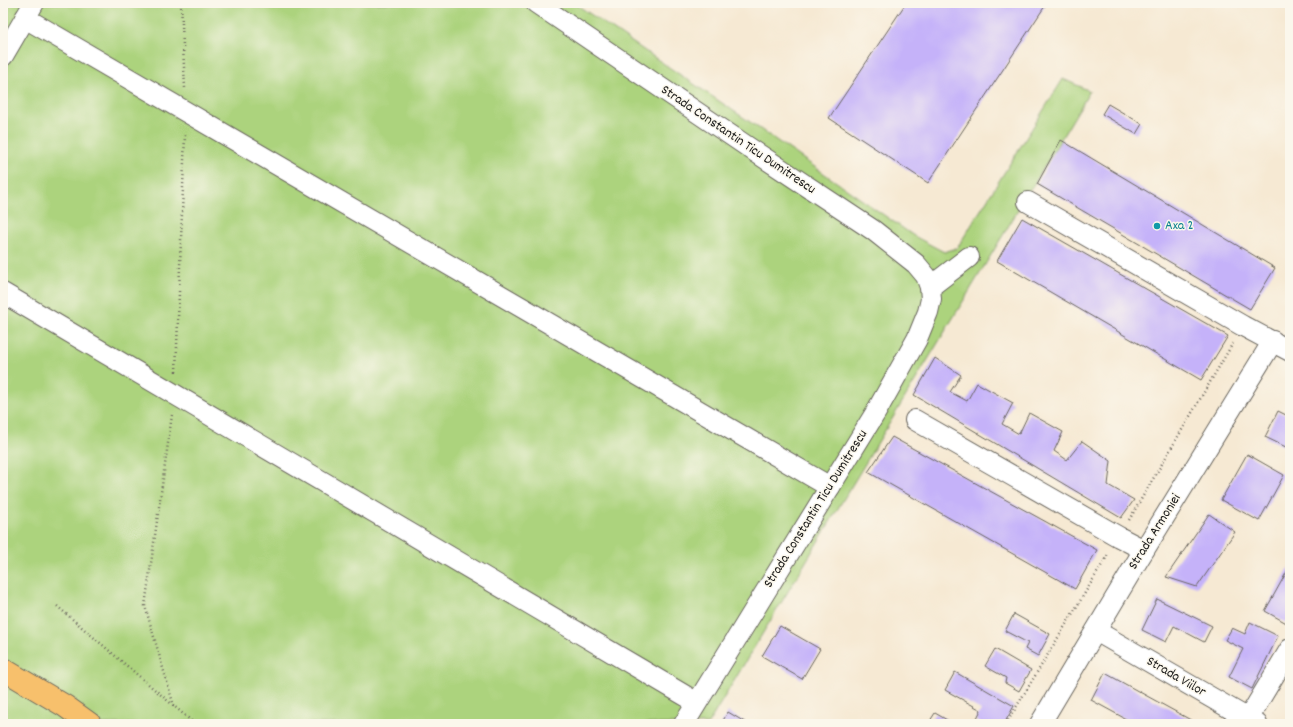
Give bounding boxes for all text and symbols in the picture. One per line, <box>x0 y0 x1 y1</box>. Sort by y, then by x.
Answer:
street label: Strada Constantin Ticu Dumitrescu <box>657 81 819 199</box>
place label: Axa 2 <box>1165 216 1194 236</box>
marker: Axa 2 <box>1152 221 1162 231</box>
street label: Strada Constantin Ticu Dumitrescu <box>759 426 873 592</box>
street label: Strada Armoniei <box>1124 490 1186 574</box>
street label: Strada Viilor <box>1142 652 1210 703</box>

